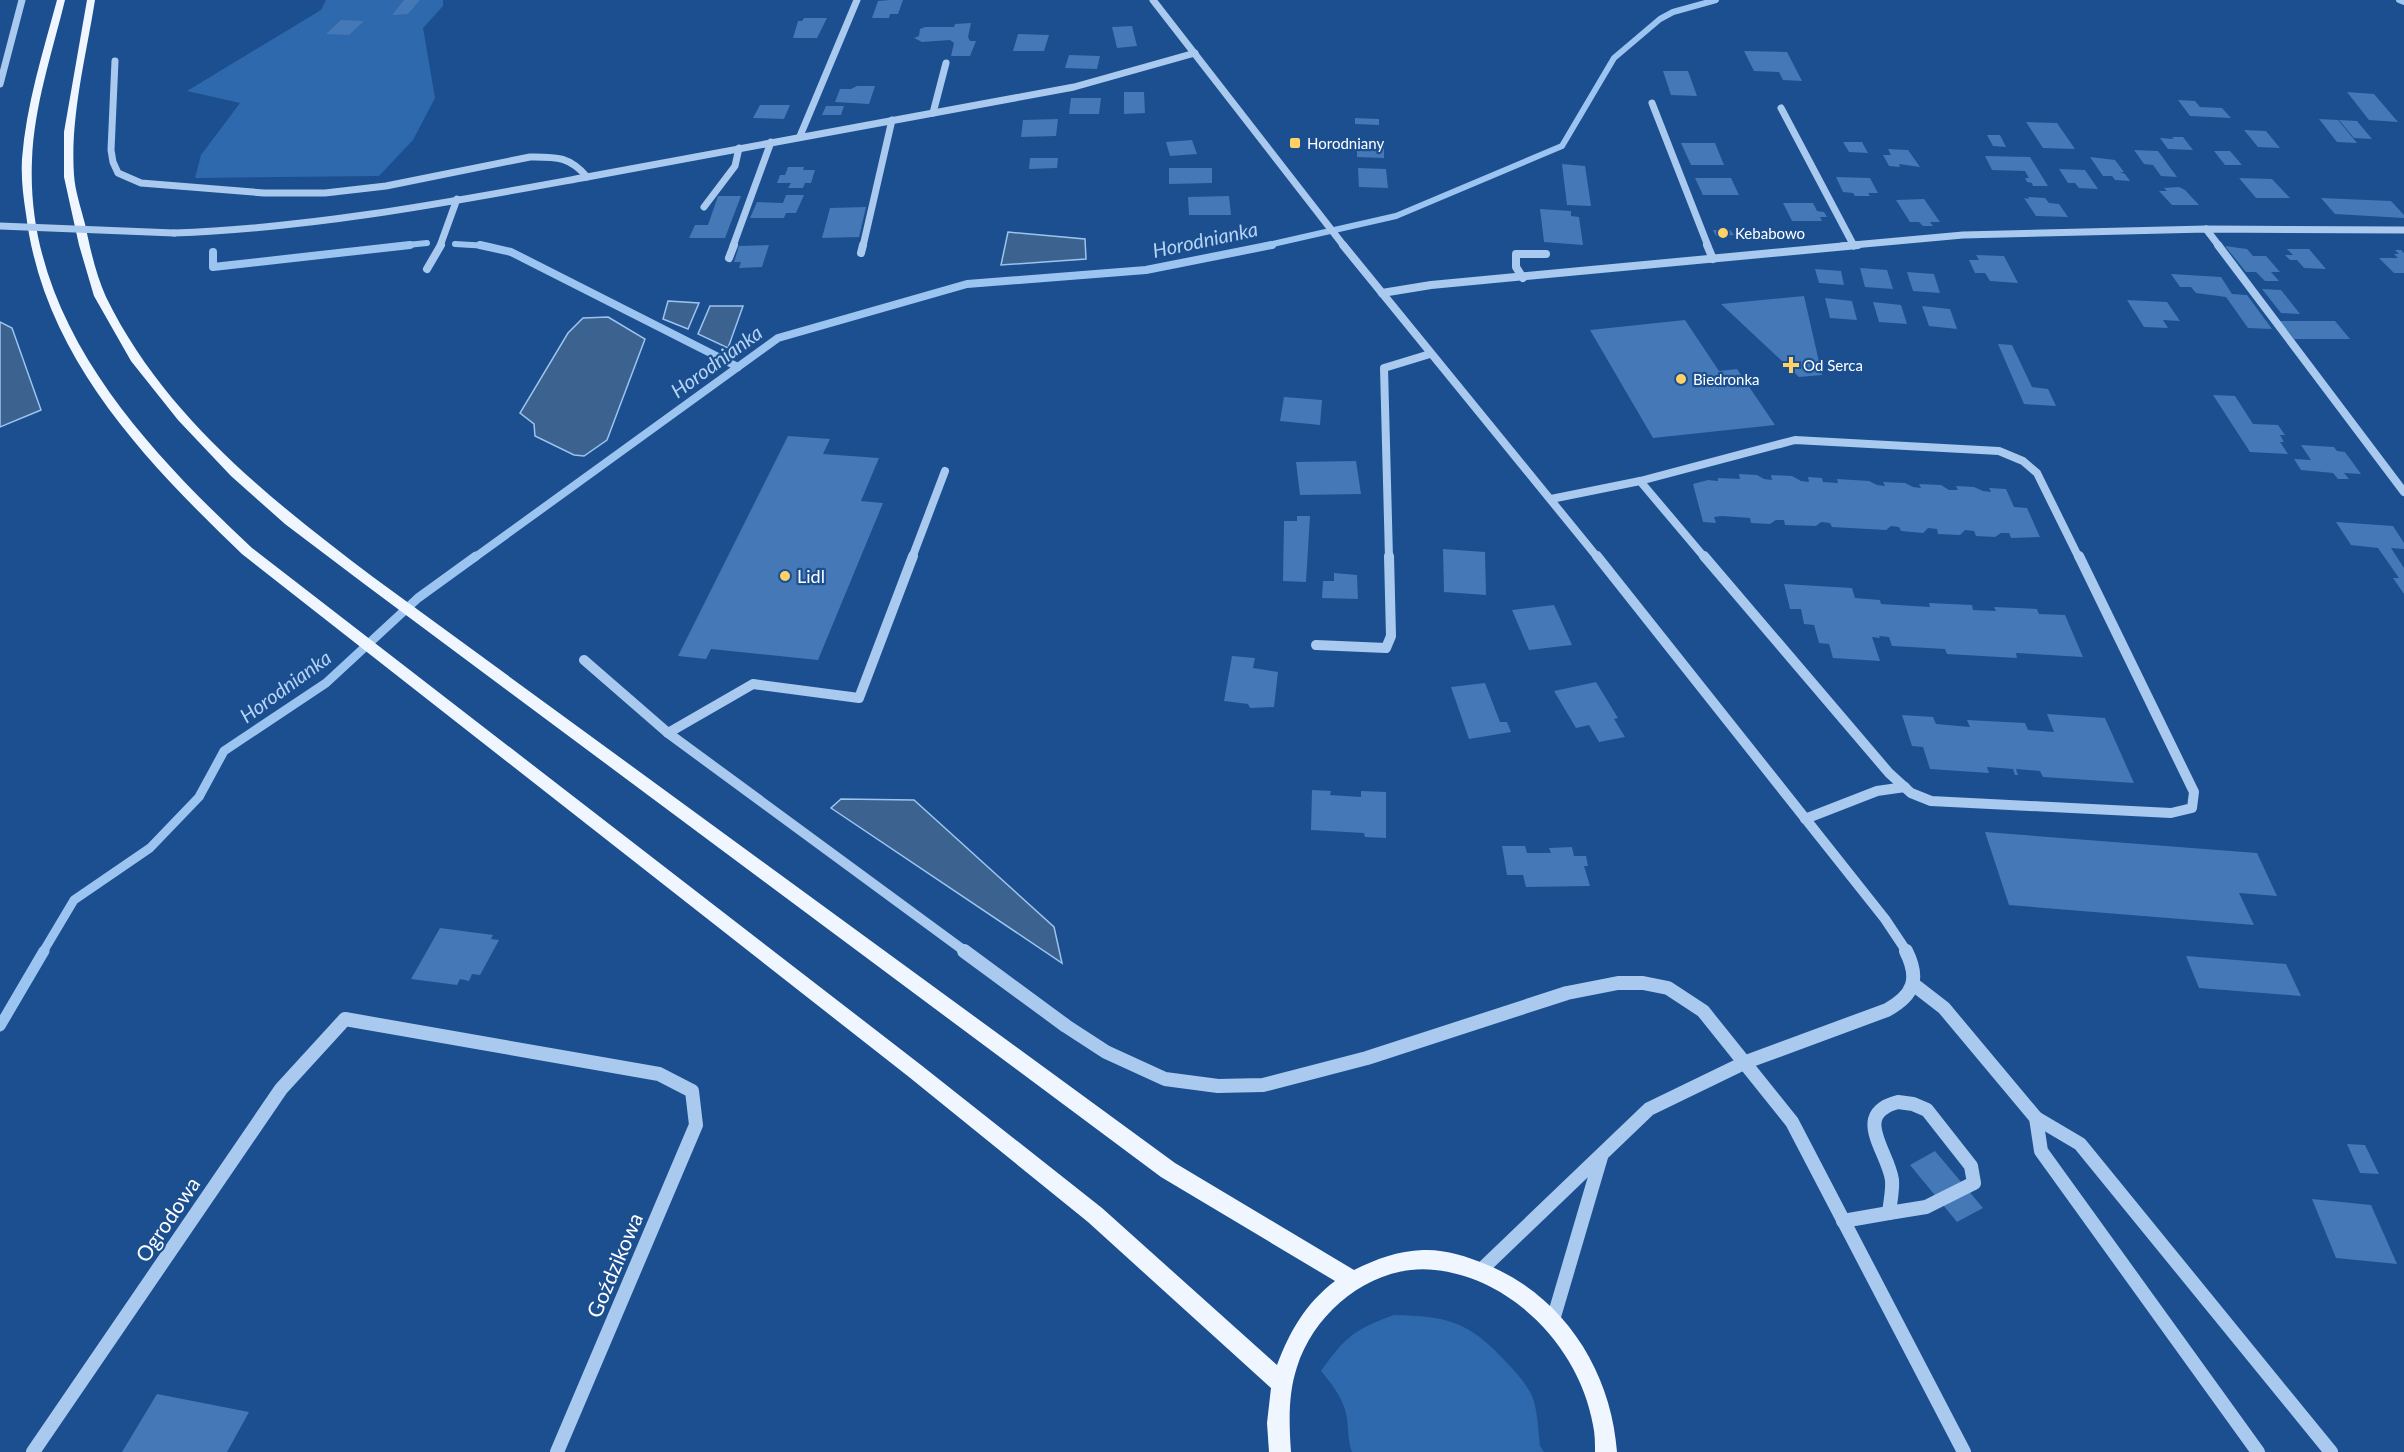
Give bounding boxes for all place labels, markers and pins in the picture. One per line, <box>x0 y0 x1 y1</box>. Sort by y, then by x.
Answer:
place label: Horodniany <box>1307 134 1384 152</box>
marker: Horodniany <box>1288 136 1302 150</box>
place label: Kebabowo <box>1735 224 1805 242</box>
marker: Kebabowo <box>1716 226 1730 240</box>
place label: Od Serca <box>1803 356 1863 374</box>
marker: Od Serca <box>1784 358 1798 372</box>
place label: Biedronka <box>1693 370 1760 388</box>
marker: Biedronka <box>1674 372 1688 386</box>
place label: Lidl <box>797 565 825 587</box>
marker: Lidl <box>778 569 792 583</box>

